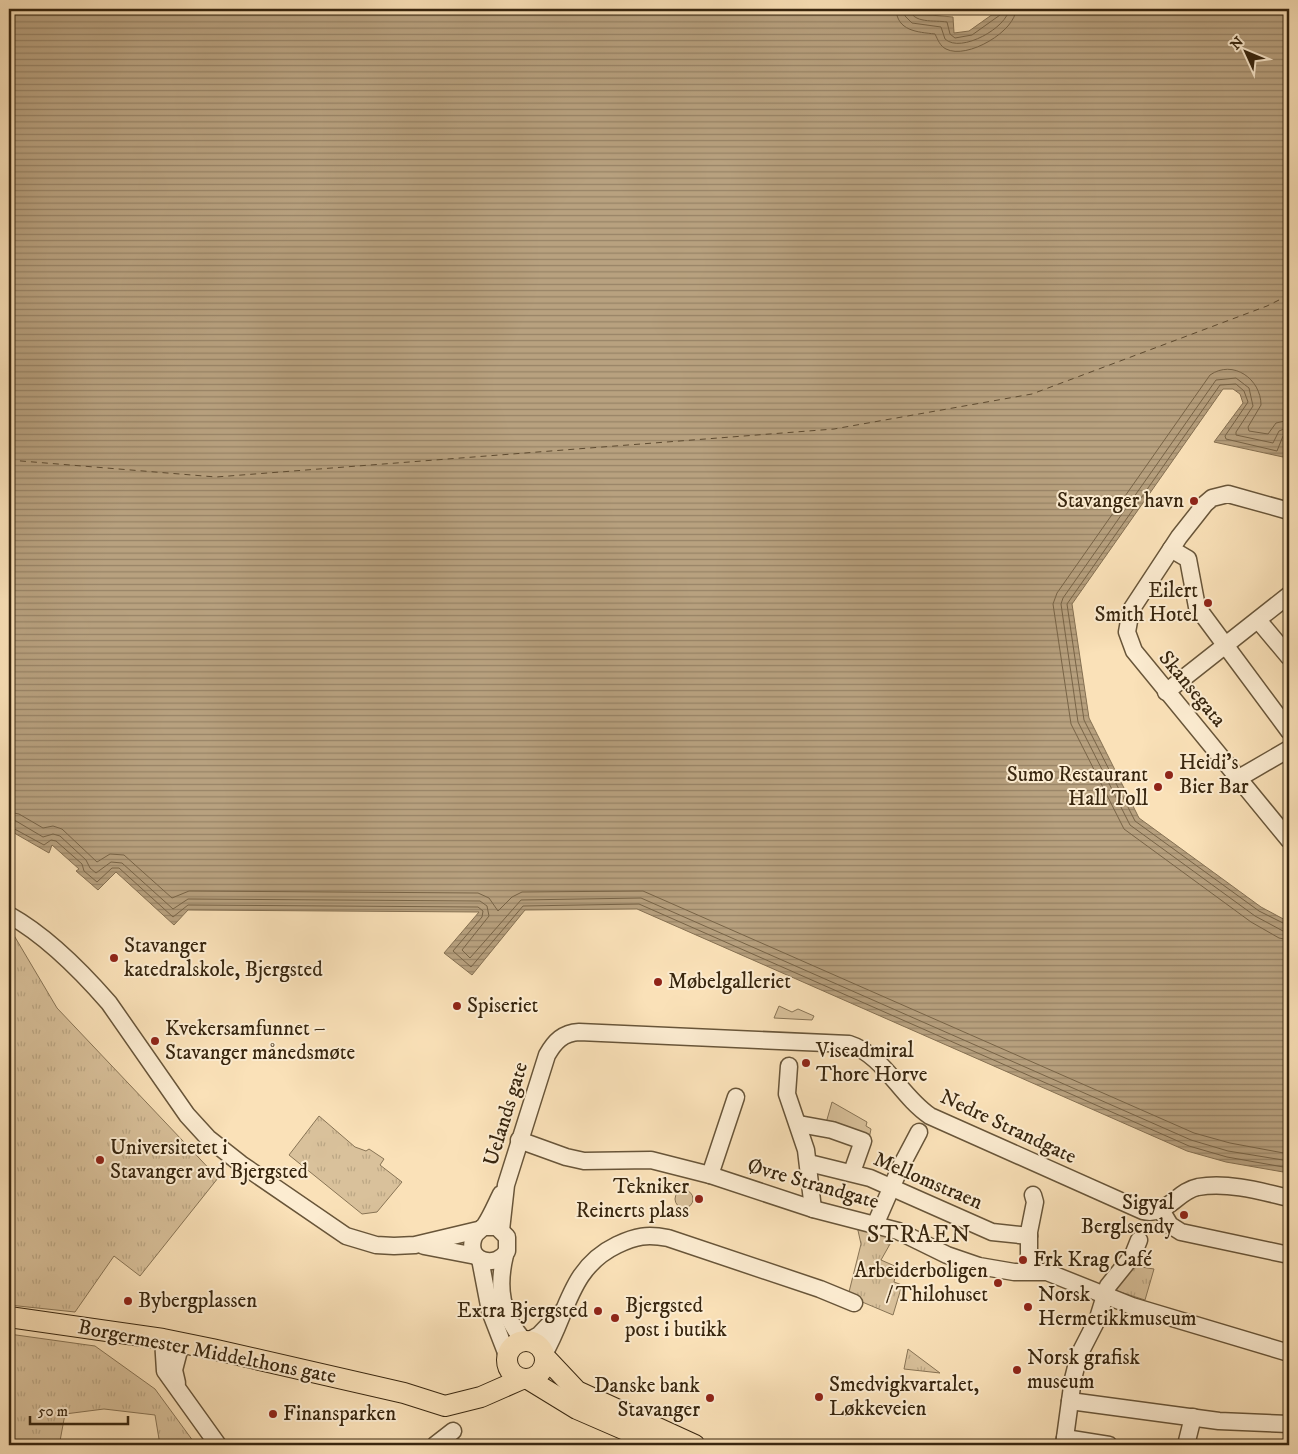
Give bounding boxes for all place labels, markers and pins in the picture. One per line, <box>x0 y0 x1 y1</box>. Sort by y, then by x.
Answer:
place label: Stavanger havn <box>1057 488 1184 514</box>
marker: Stavanger havn <box>1188 495 1200 507</box>
place label: Eilert Smith Hotel <box>1094 578 1199 628</box>
marker: Eilert Smith Hotel <box>1202 597 1214 609</box>
place label: Heidi’s Bier Bar <box>1179 750 1249 800</box>
place label: Sumo Restaurant Hall Toll <box>1007 762 1149 812</box>
marker: Heidi’s Bier Bar <box>1163 769 1175 781</box>
marker: Sumo Restaurant Hall Toll <box>1152 781 1164 793</box>
place label: Stavanger katedralskole, Bjergsted <box>124 933 323 983</box>
marker: Stavanger katedralskole, Bjergsted <box>108 952 120 964</box>
place label: Møbelgalleriet <box>668 969 791 995</box>
marker: Møbelgalleriet <box>652 976 664 988</box>
place label: Spiseriet <box>467 993 539 1019</box>
marker: Spiseriet <box>451 1000 463 1012</box>
place label: Kvekersamfunnet – Stavanger månedsmøte <box>165 1016 355 1066</box>
marker: Kvekersamfunnet – Stavanger månedsmøte <box>149 1035 161 1047</box>
place label: Viseadmiral Thore Horve <box>815 1038 928 1088</box>
marker: Viseadmiral Thore Horve <box>800 1057 812 1069</box>
place label: Universitetet i Stavanger avd Bjergsted <box>110 1135 308 1185</box>
marker: Universitetet i Stavanger avd Bjergsted <box>94 1154 106 1166</box>
place label: Tekniker Reinerts plass <box>576 1174 689 1224</box>
place label: Sigyal Berglsendy <box>1081 1190 1175 1240</box>
marker: Tekniker Reinerts plass <box>693 1193 705 1205</box>
marker: Sigyal Berglsendy <box>1178 1209 1190 1221</box>
place label: Frk Krag Café <box>1033 1247 1152 1273</box>
marker: Frk Krag Café <box>1017 1254 1029 1266</box>
place label: Arbeiderboligen / Thilohuset <box>854 1258 988 1308</box>
marker: Arbeiderboligen / Thilohuset <box>992 1277 1004 1289</box>
place label: Norsk Hermetikkmuseum <box>1038 1282 1197 1332</box>
place label: Bybergplassen <box>138 1288 257 1314</box>
place label: Bjergsted post i butikk <box>624 1293 727 1343</box>
marker: Bybergplassen <box>122 1295 134 1307</box>
place label: Extra Bjergsted <box>457 1298 589 1324</box>
marker: Norsk Hermetikkmuseum <box>1022 1301 1034 1313</box>
marker: Extra Bjergsted <box>592 1305 604 1317</box>
marker: Bjergsted post i butikk <box>609 1312 621 1324</box>
place label: Norsk grafisk museum <box>1027 1345 1140 1395</box>
marker: Norsk grafisk museum <box>1011 1364 1023 1376</box>
place label: Smedvigkvartalet, Løkkeveien <box>829 1372 979 1422</box>
place label: Danske bank Stavanger <box>594 1373 701 1423</box>
marker: Smedvigkvartalet, Løkkeveien <box>813 1391 825 1403</box>
marker: Danske bank Stavanger <box>704 1392 716 1404</box>
place label: Finansparken <box>283 1401 396 1427</box>
marker: Finansparken <box>267 1408 279 1420</box>

